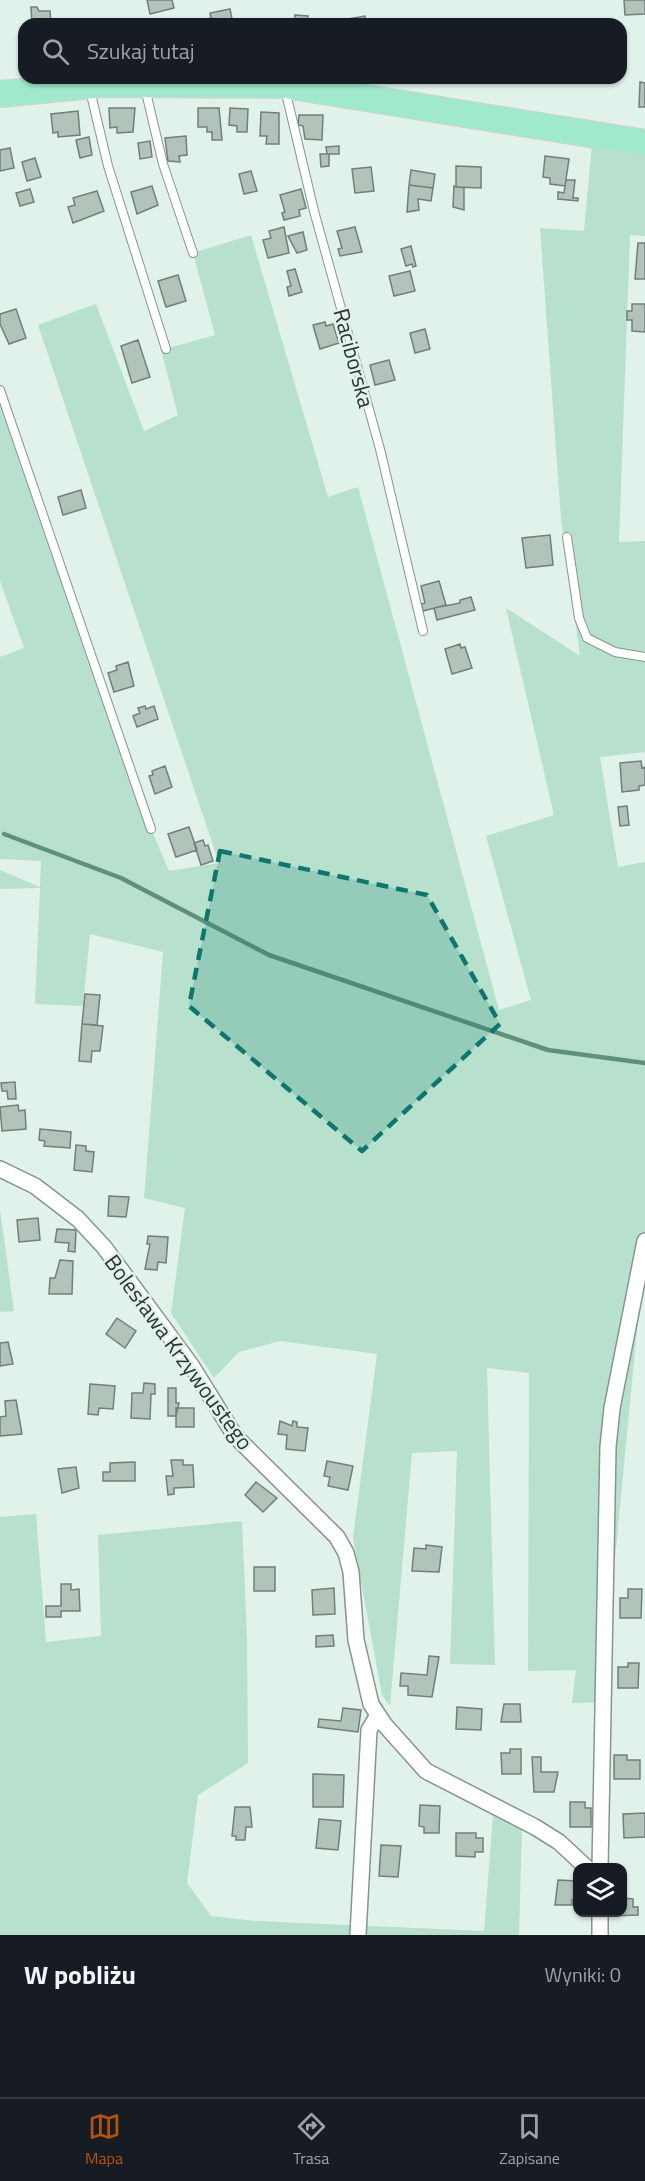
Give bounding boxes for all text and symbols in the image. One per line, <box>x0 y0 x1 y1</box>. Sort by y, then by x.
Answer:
search box <box>18 18 627 84</box>
text: Szukaj tutaj <box>87 34 195 68</box>
icon: search <box>39 35 72 68</box>
street label: Raciborska <box>324 305 384 411</box>
street label: Bolesława Krzywoustego <box>96 1247 262 1457</box>
map controls <box>573 1863 627 1917</box>
button: layers <box>573 1863 627 1917</box>
text: W pobliżu <box>24 1955 136 1994</box>
text: Wyniki: 0 <box>545 1959 621 1990</box>
tab: Mapa <box>85 2110 123 2170</box>
tab: Trasa <box>293 2110 329 2170</box>
tab: Zapisane <box>499 2110 560 2170</box>

